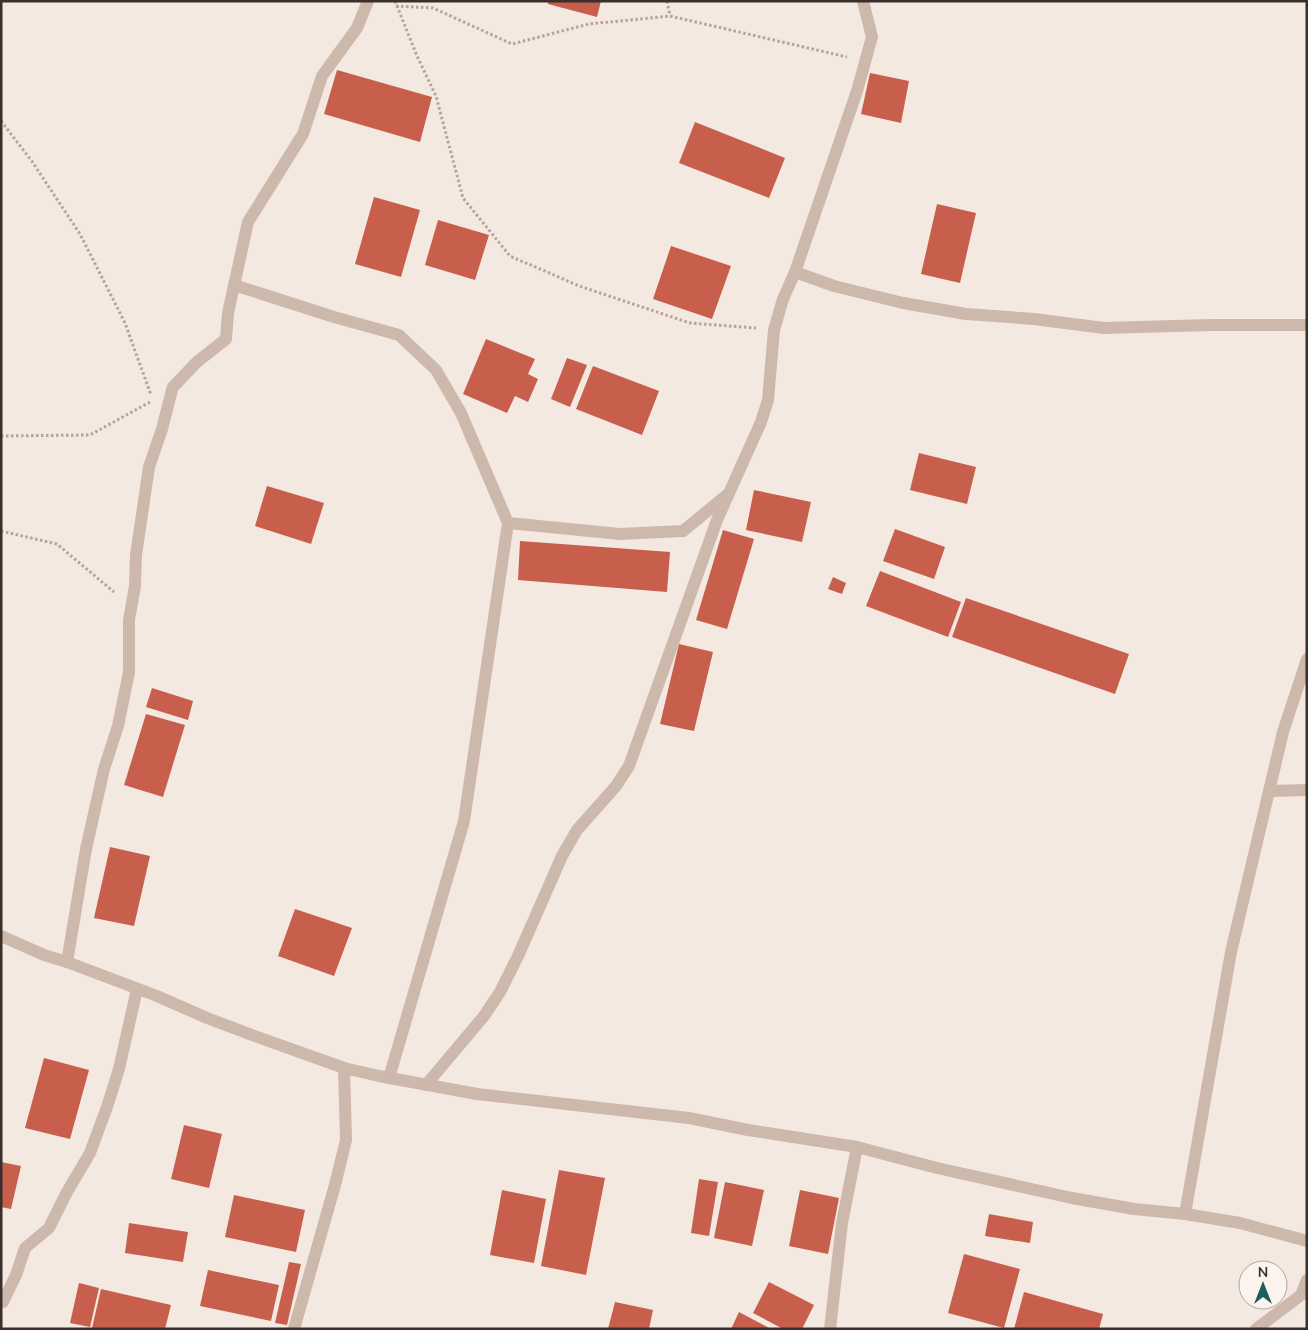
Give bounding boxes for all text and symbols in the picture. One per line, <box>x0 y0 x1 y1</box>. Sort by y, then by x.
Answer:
north arrow <box>1238 1260 1288 1310</box>
text: N <box>1258 1263 1268 1282</box>

